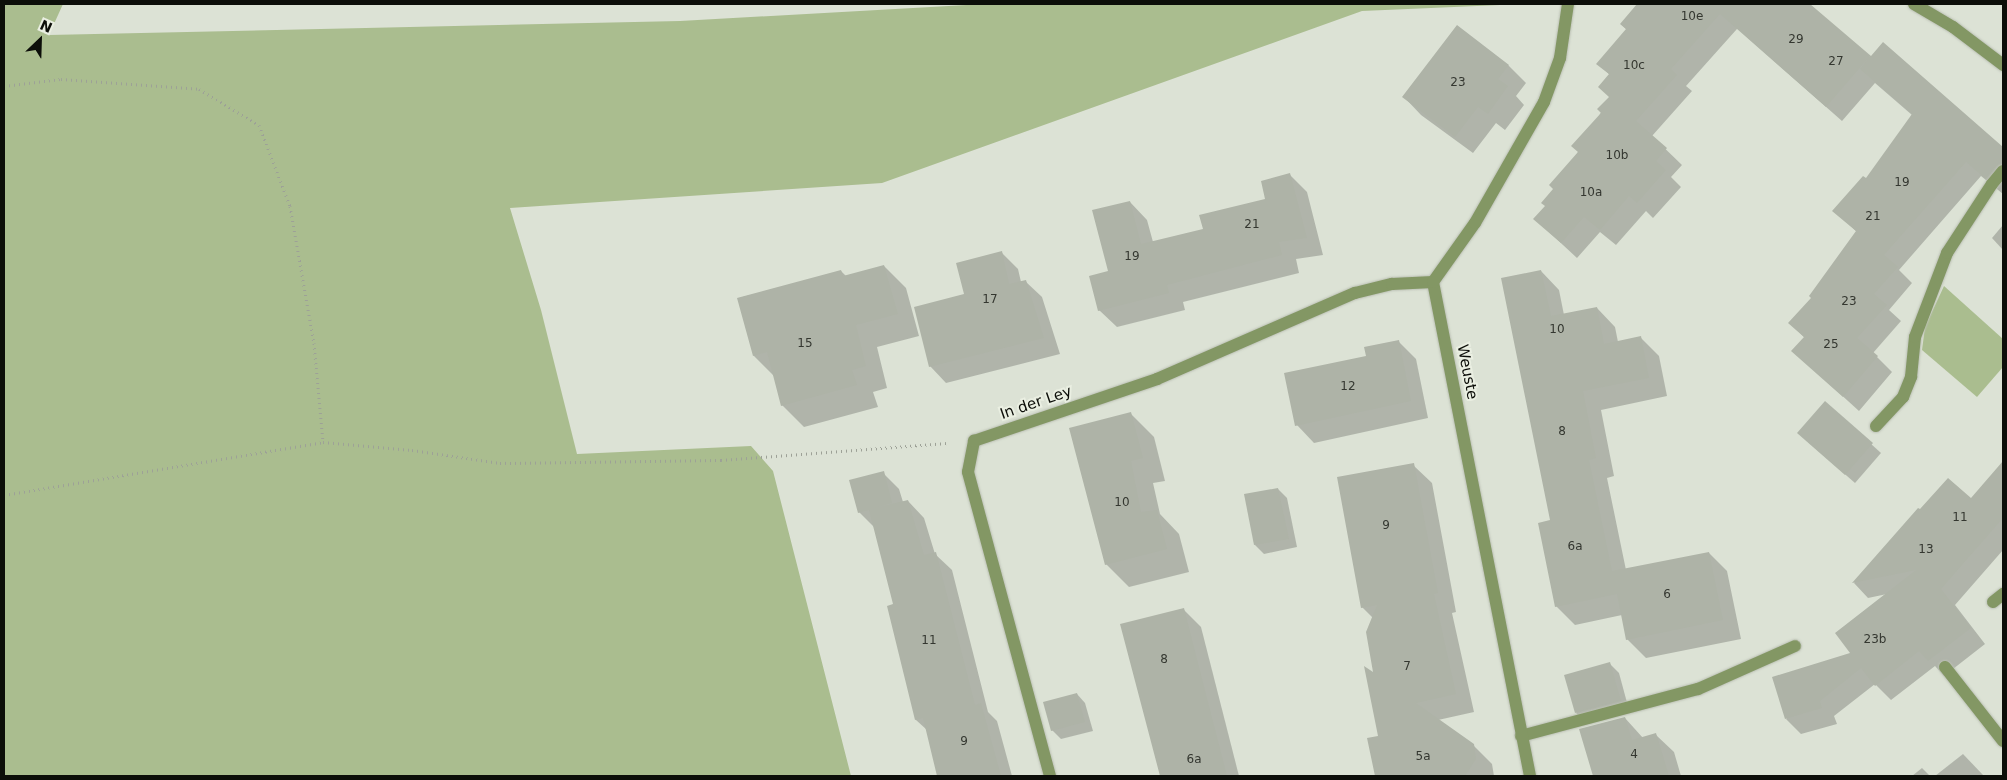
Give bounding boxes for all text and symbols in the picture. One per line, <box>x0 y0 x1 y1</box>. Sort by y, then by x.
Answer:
house number: 10e <box>1681 10 1703 24</box>
north arrow <box>15 15 65 65</box>
text: N <box>37 17 55 36</box>
house number: 29 <box>1788 33 1804 47</box>
house number: 27 <box>1828 55 1844 69</box>
house number: 10c <box>1623 59 1645 73</box>
house number: 23 <box>1450 76 1466 90</box>
house number: 10b <box>1606 149 1628 163</box>
house number: 19 <box>1894 176 1910 190</box>
house number: 10a <box>1580 186 1602 200</box>
house number: 21 <box>1865 210 1881 224</box>
house number: 21 <box>1244 218 1260 232</box>
house number: 19 <box>1124 250 1140 264</box>
house number: 17 <box>982 293 998 307</box>
house number: 23 <box>1841 295 1857 309</box>
house number: 10 <box>1549 323 1565 337</box>
house number: 15 <box>797 337 813 351</box>
house number: 25 <box>1823 338 1839 352</box>
street label: Weuste <box>1453 343 1481 401</box>
house number: 12 <box>1340 380 1356 394</box>
street label: In der Ley <box>998 382 1074 424</box>
house number: 8 <box>1558 425 1566 439</box>
house number: 10 <box>1114 496 1130 510</box>
house number: 11 <box>1952 511 1968 525</box>
house number: 9 <box>1382 519 1390 533</box>
house number: 6a <box>1568 540 1582 554</box>
house number: 13 <box>1918 543 1934 557</box>
house number: 6 <box>1663 588 1671 602</box>
house number: 23b <box>1864 633 1886 647</box>
house number: 11 <box>921 634 937 648</box>
house number: 8 <box>1160 653 1168 667</box>
house number: 7 <box>1403 660 1411 674</box>
house number: 9 <box>960 735 968 749</box>
house number: 4 <box>1630 748 1638 762</box>
house number: 5a <box>1416 750 1430 764</box>
house number: 6a <box>1187 753 1201 767</box>

